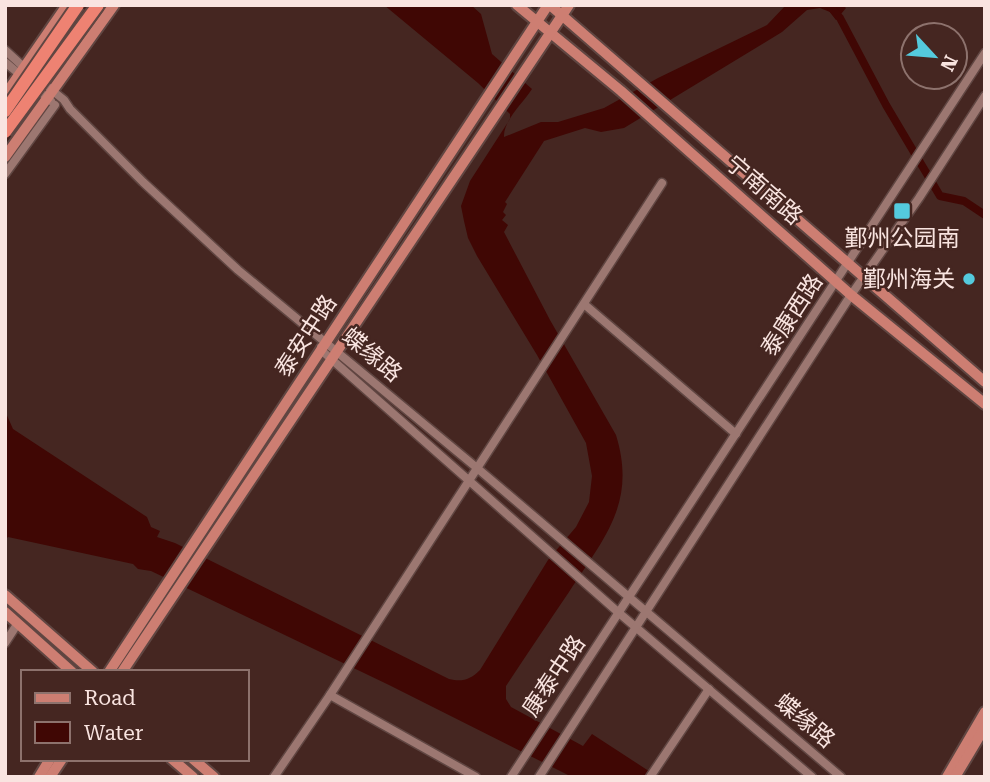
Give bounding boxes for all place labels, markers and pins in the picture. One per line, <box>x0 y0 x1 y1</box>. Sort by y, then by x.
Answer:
marker: 鄞州公园南 <box>892 201 912 221</box>
place label: 鄞州公园南 <box>845 225 960 252</box>
place label: 鄞州海关 <box>863 266 955 293</box>
marker: 鄞州海关 <box>961 271 977 287</box>

